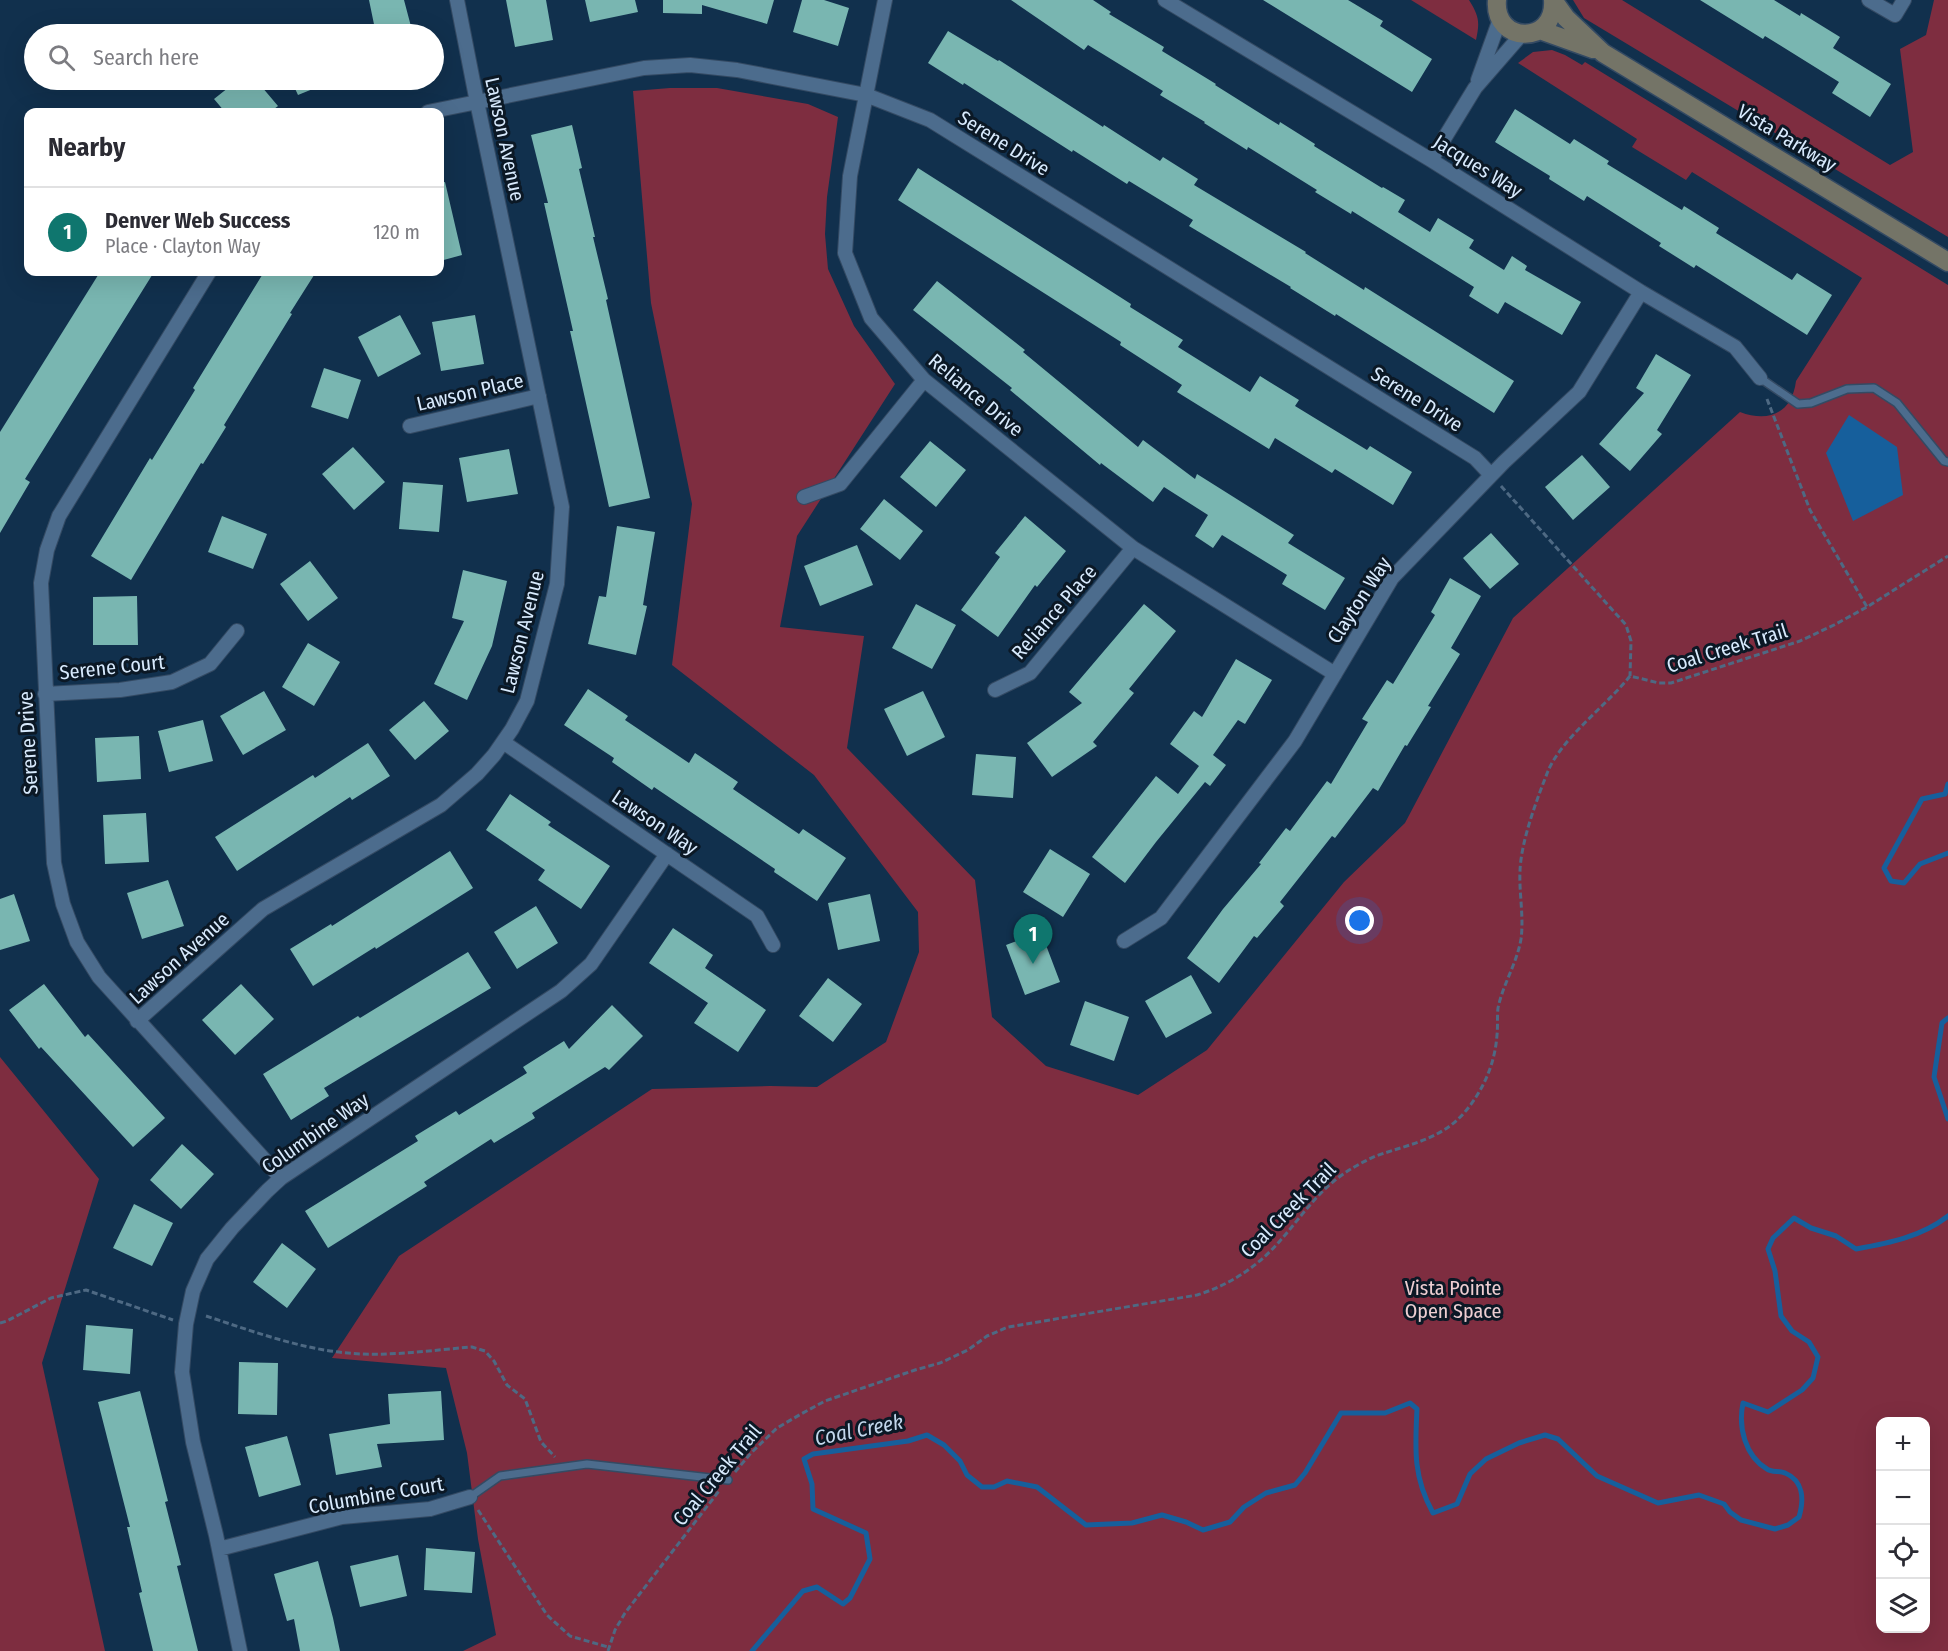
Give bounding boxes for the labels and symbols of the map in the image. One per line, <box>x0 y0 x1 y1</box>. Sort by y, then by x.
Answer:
street label: Lawson Avenue <box>480 75 530 203</box>
street label: Vista Parkway <box>1733 99 1841 177</box>
street label: Serene Drive <box>954 105 1054 181</box>
street label: Jacques Way <box>1429 129 1527 203</box>
street label: Reliance Drive <box>924 348 1028 442</box>
street label: Serene Drive <box>1367 361 1467 437</box>
street label: Lawson Place <box>414 368 526 416</box>
street label: Clayton Way <box>1322 552 1396 648</box>
street label: Reliance Place <box>1006 560 1102 664</box>
street label: Lawson Avenue <box>495 568 549 696</box>
street label: Coal Creek Trail <box>1664 618 1790 678</box>
street label: Serene Court <box>58 650 166 684</box>
street label: Serene Drive <box>13 691 43 795</box>
street label: Lawson Way <box>607 784 703 860</box>
your location <box>1345 906 1374 935</box>
street label: Lawson Avenue <box>124 907 234 1009</box>
pin: 1 <box>1014 914 1052 964</box>
street label: Columbine Way <box>257 1087 373 1179</box>
street label: Coal Creek Trail <box>1235 1157 1341 1263</box>
park label: Vista Pointe Open Space <box>1405 1276 1501 1323</box>
water label: Coal Creek <box>813 1409 905 1451</box>
street label: Coal Creek Trail <box>668 1419 766 1531</box>
street label: Columbine Court <box>307 1471 446 1519</box>

